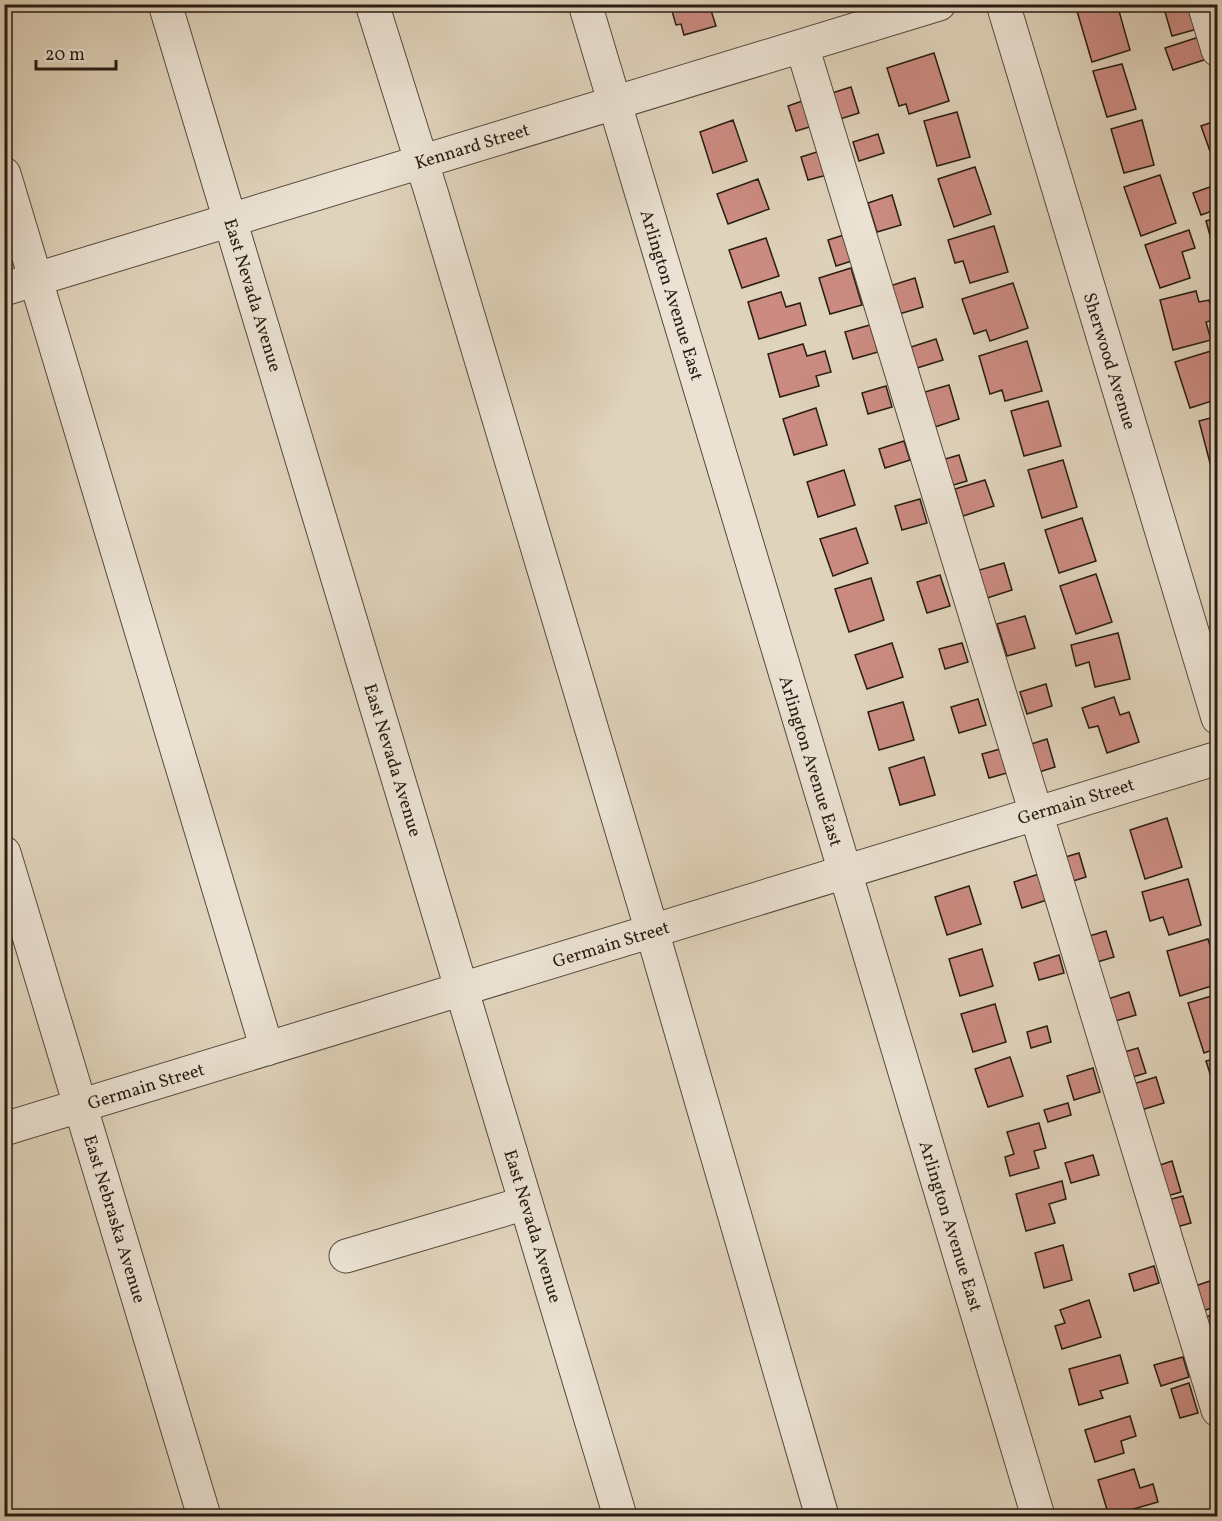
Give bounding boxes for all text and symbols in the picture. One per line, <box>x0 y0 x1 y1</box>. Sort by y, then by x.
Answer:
scale bar <box>36 33 116 71</box>
text: 20 m <box>45 43 85 68</box>
street label: Kennard Street <box>412 118 533 177</box>
street label: Arlington Avenue East <box>633 207 708 384</box>
street label: East Nevada Avenue <box>216 216 287 375</box>
street label: Sherwood Avenue <box>1076 290 1141 433</box>
street label: Arlington Avenue East <box>772 673 847 850</box>
street label: East Nevada Avenue <box>356 681 427 840</box>
street label: Germain Street <box>1015 773 1138 832</box>
street label: Germain Street <box>550 916 673 975</box>
street label: Germain Street <box>85 1058 208 1117</box>
street label: East Nebraska Avenue <box>76 1132 151 1307</box>
street label: Arlington Avenue East <box>912 1138 987 1315</box>
street label: East Nevada Avenue <box>496 1147 567 1306</box>

